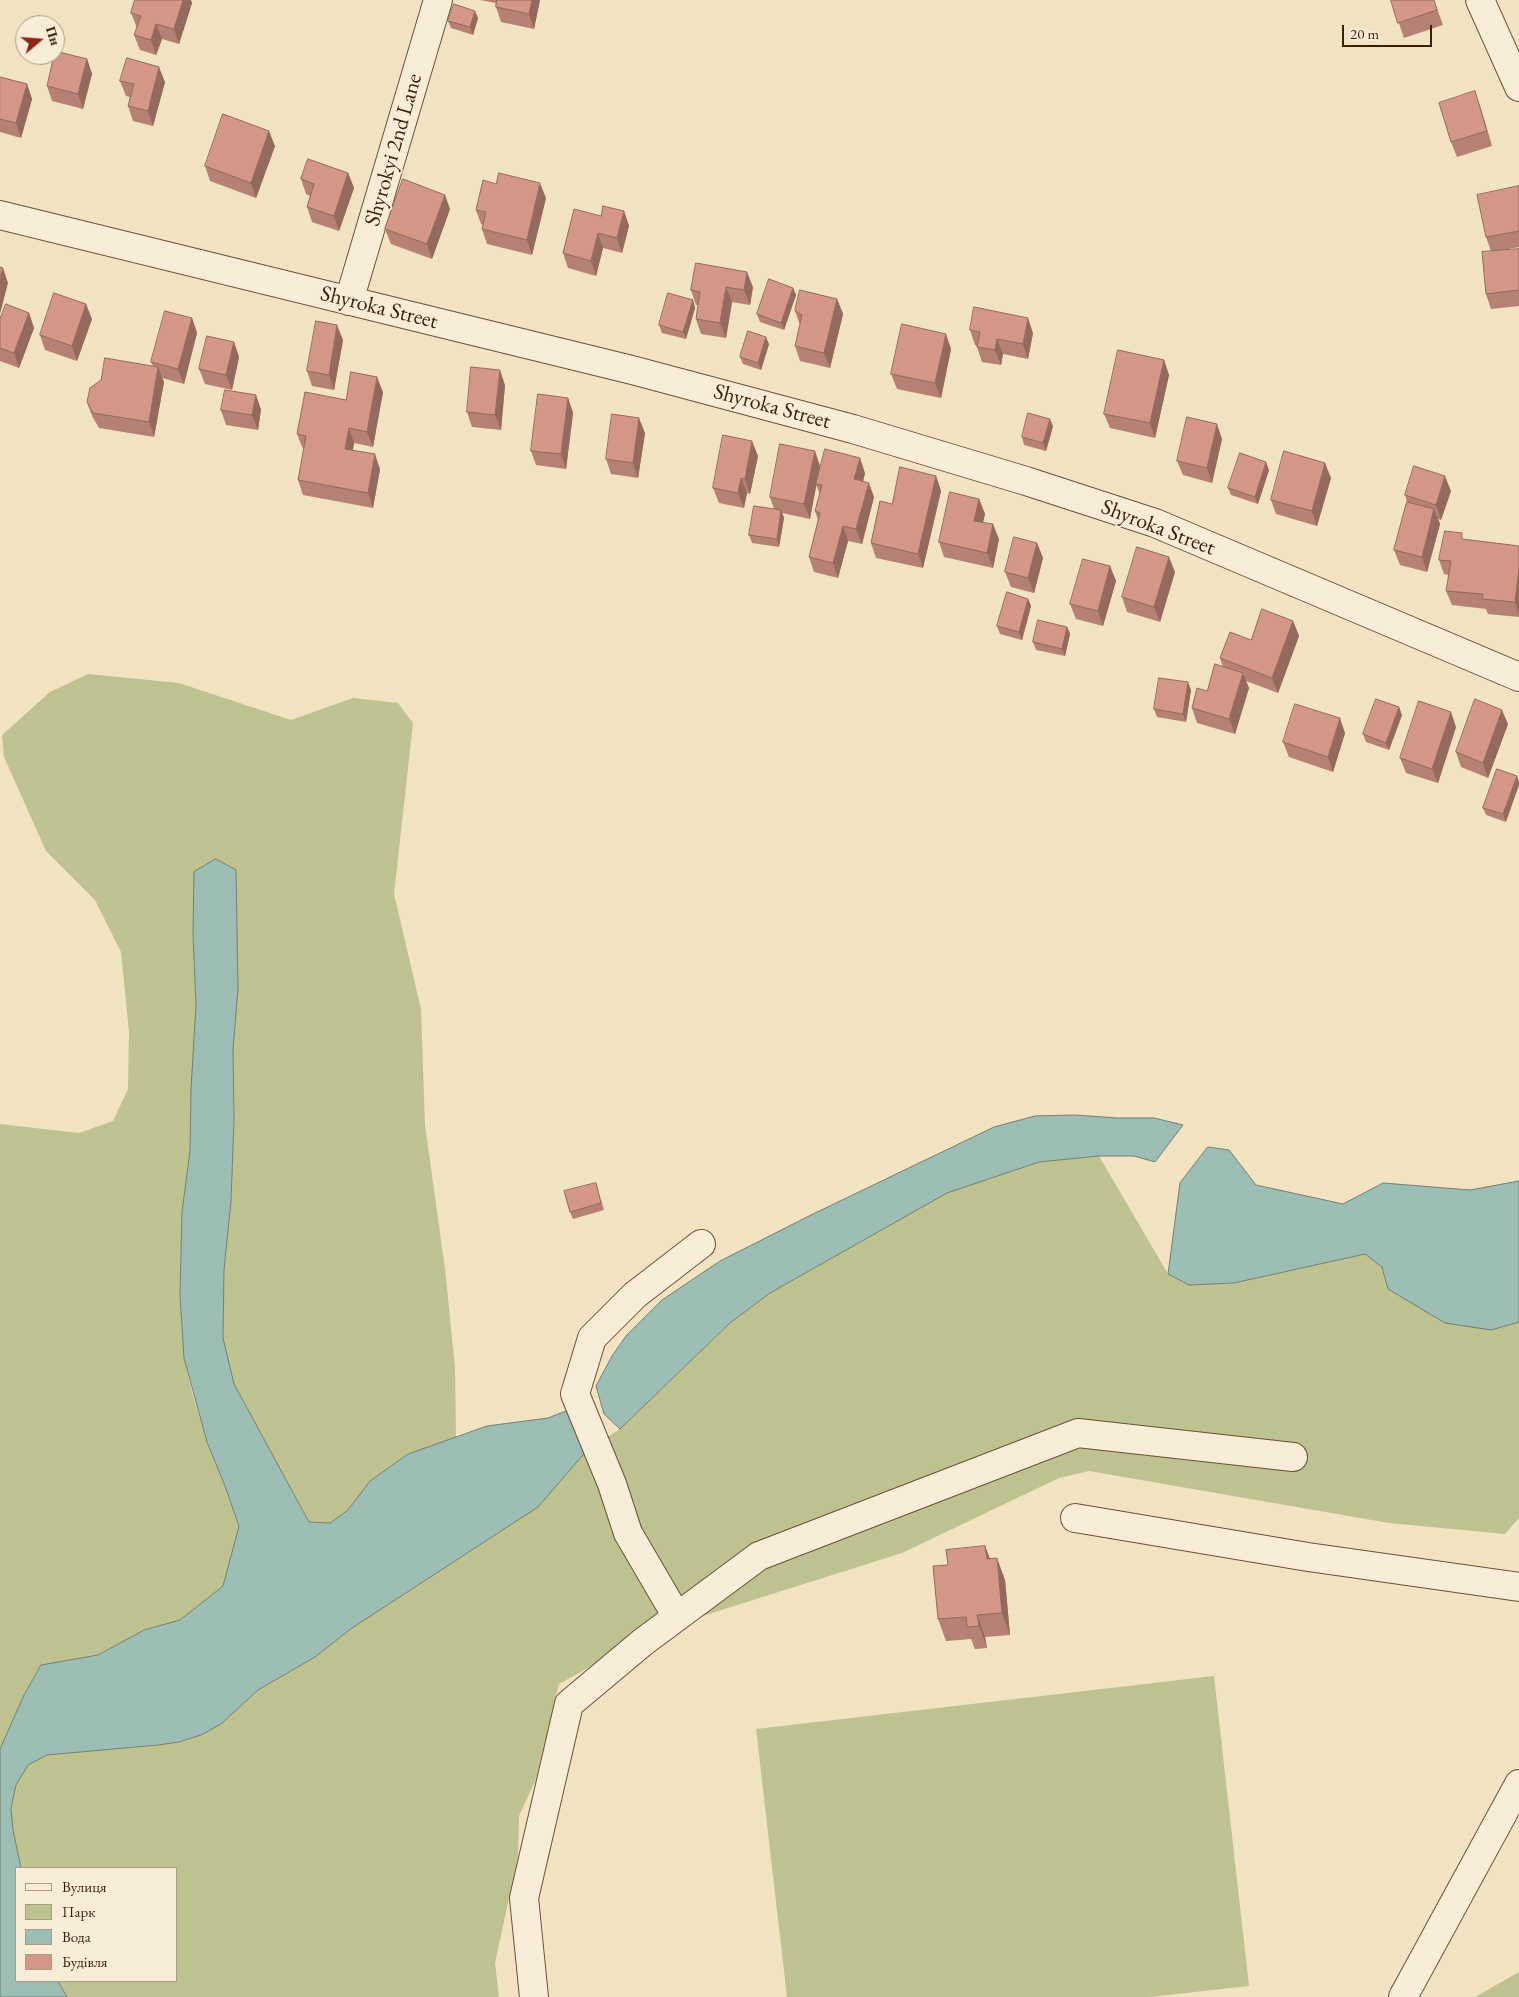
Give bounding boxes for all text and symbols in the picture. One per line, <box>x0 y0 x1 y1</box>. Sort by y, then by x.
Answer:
north arrow <box>15 15 65 65</box>
scale bar <box>1344 15 1434 47</box>
text: Пн <box>42 24 65 48</box>
text: 20 m <box>1350 24 1379 43</box>
street label: Shyrokyi 2nd Lane <box>360 71 428 229</box>
street label: Shyroka Street <box>318 281 440 335</box>
street label: Shyroka Street <box>711 379 833 435</box>
street label: Shyroka Street <box>1097 494 1219 562</box>
legend <box>15 1867 178 1982</box>
text: Вулиця <box>62 1877 107 1896</box>
text: Парк <box>62 1902 95 1921</box>
text: Вода <box>62 1927 91 1946</box>
text: Будівля <box>62 1952 108 1971</box>

